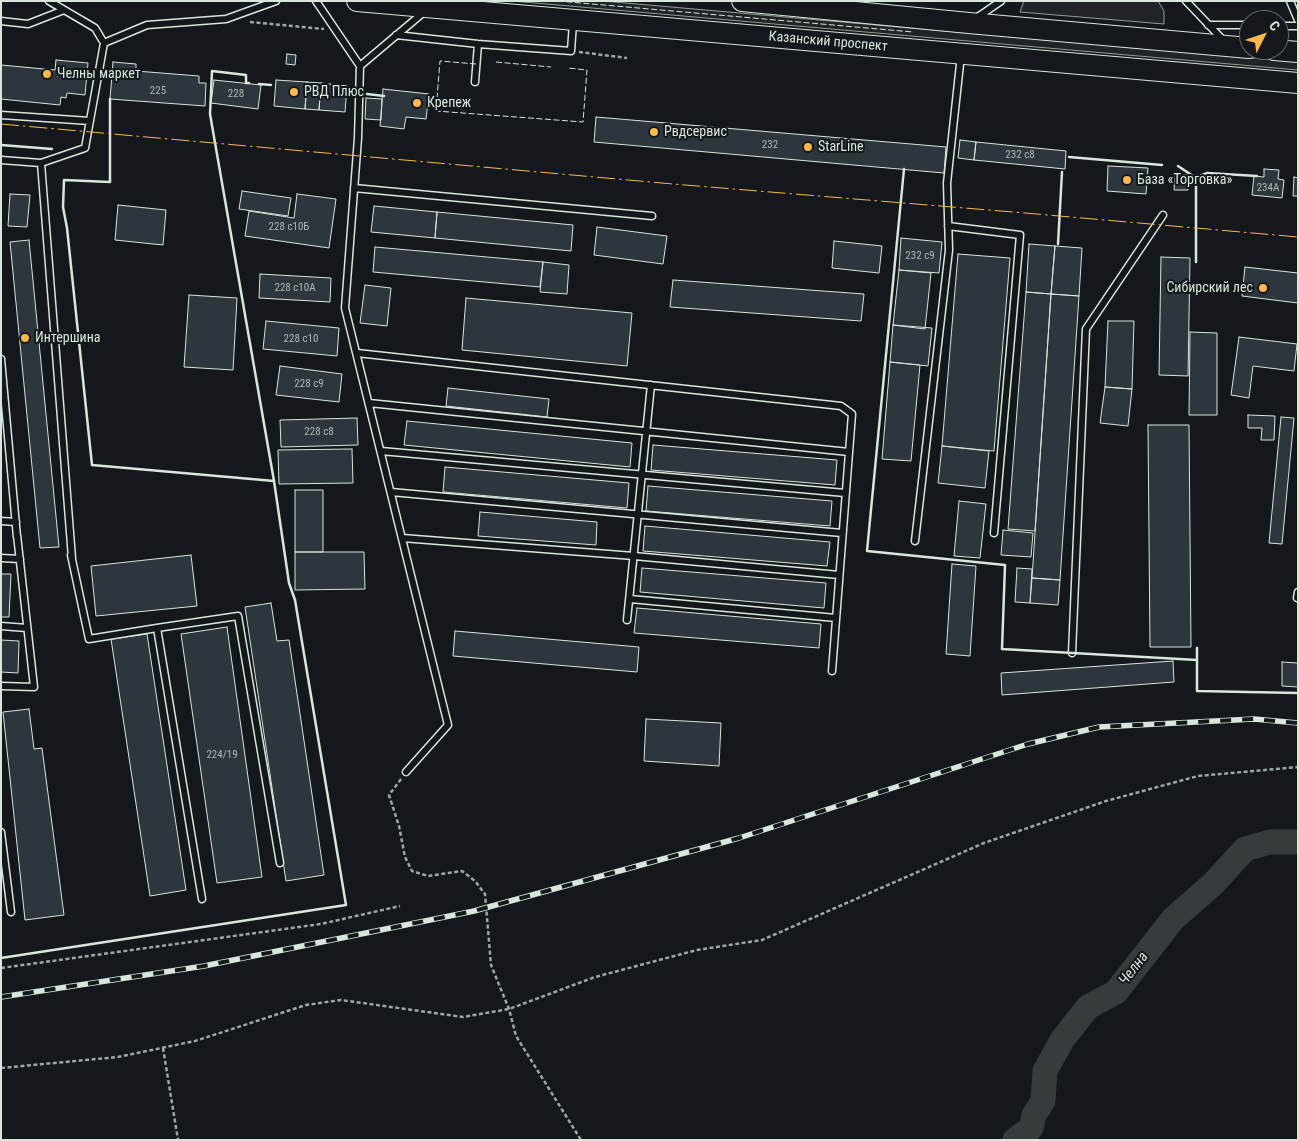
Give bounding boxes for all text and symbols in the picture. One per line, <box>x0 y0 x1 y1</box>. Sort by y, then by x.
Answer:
north arrow <box>1239 10 1289 60</box>
text: С <box>1266 18 1283 34</box>
street label: Казанский проспект <box>768 28 888 56</box>
place label: Челны маркет <box>57 66 141 82</box>
marker: Челны маркет <box>41 68 53 80</box>
house number: 225 <box>150 84 166 98</box>
place label: РВД Плюс <box>304 84 364 100</box>
marker: РВД Плюс <box>288 86 300 98</box>
house number: 228 <box>228 87 244 101</box>
place label: Крепеж <box>427 95 471 111</box>
marker: Крепеж <box>411 97 423 109</box>
place label: Рвдсервис <box>664 124 727 140</box>
marker: Рвдсервис <box>648 126 660 138</box>
house number: 232 <box>762 138 778 152</box>
place label: StarLine <box>818 139 864 155</box>
marker: StarLine <box>802 141 814 153</box>
house number: 232 с8 <box>1005 148 1035 162</box>
place label: База «Торговка» <box>1137 172 1232 188</box>
marker: База «Торговка» <box>1121 174 1133 186</box>
house number: 234А <box>1257 181 1279 195</box>
house number: 228 с10Б <box>269 220 309 234</box>
house number: 232 с9 <box>905 249 935 263</box>
place label: Сибирский лес <box>1166 280 1253 296</box>
house number: 228 с10А <box>274 281 316 295</box>
marker: Сибирский лес <box>1257 282 1269 294</box>
place label: Интершина <box>35 330 100 346</box>
marker: Интершина <box>19 332 31 344</box>
house number: 228 с10 <box>284 332 318 346</box>
house number: 228 с9 <box>294 377 324 391</box>
house number: 228 с8 <box>304 425 334 439</box>
house number: 224/19 <box>206 748 238 762</box>
water label: Челна <box>1115 949 1153 989</box>

